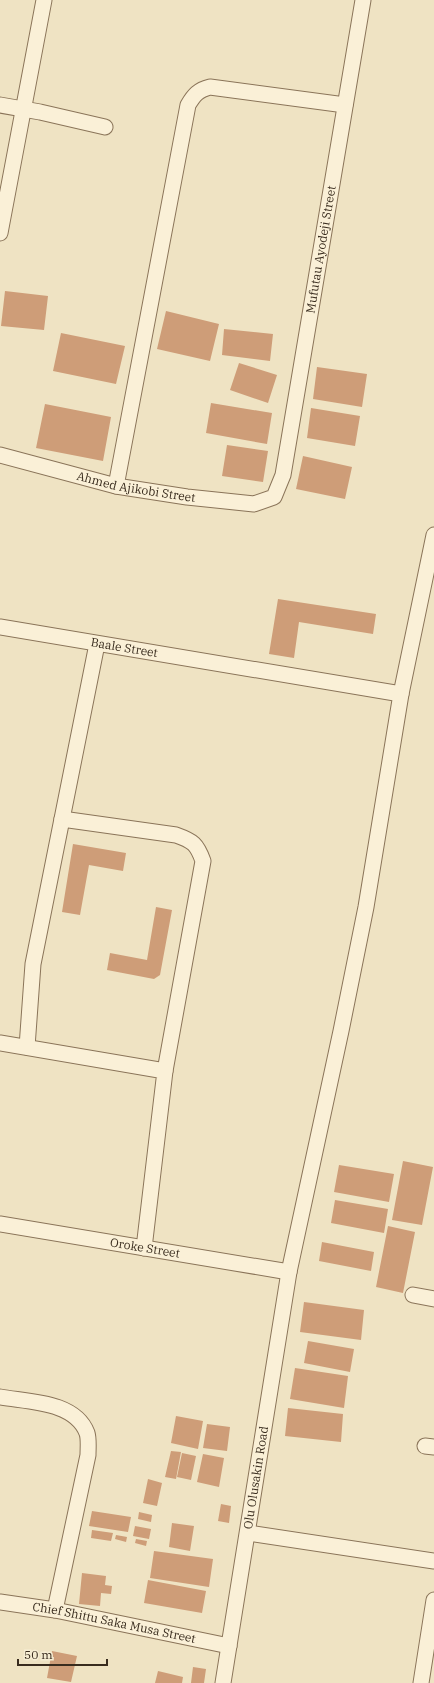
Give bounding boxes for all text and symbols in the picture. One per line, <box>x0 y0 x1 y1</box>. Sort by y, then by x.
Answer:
street label: Mufutau Ayodeji Street <box>302 184 339 314</box>
street label: Ahmed Ajikobi Street <box>75 468 196 505</box>
street label: Baale Street <box>90 634 159 660</box>
street label: Oroke Street <box>109 1234 181 1261</box>
street label: Olu Olusakin Road <box>240 1425 271 1530</box>
street label: Chief Shittu Saka Musa Street <box>32 1599 197 1646</box>
scale bar <box>18 1641 107 1667</box>
text: 50 m <box>24 1647 53 1662</box>

